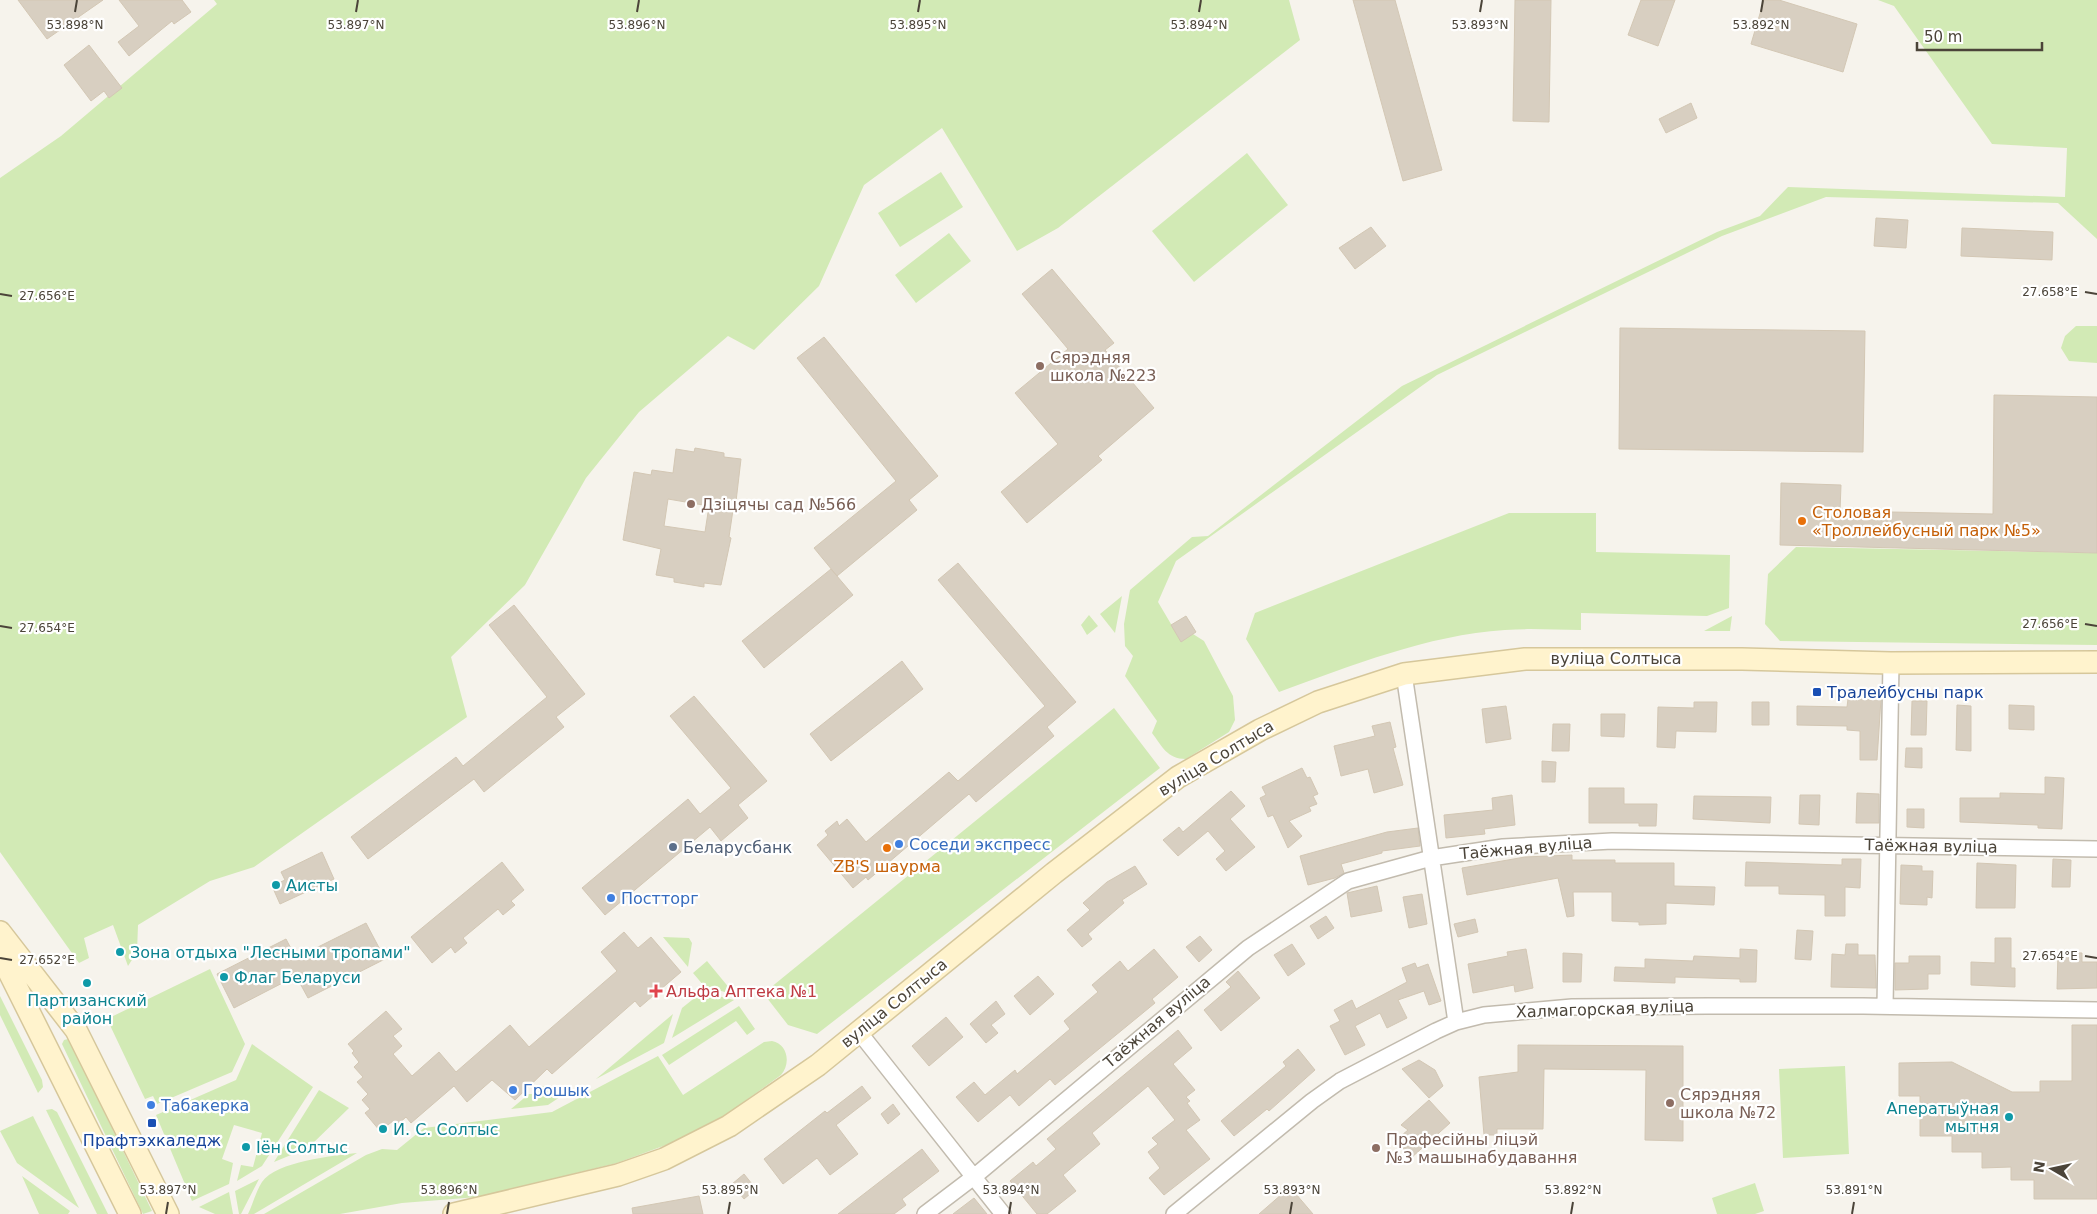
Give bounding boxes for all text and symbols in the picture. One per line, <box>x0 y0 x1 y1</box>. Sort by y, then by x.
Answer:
text: 53.898°N <box>47 18 103 32</box>
text: 53.897°N <box>328 18 384 32</box>
text: 53.896°N <box>609 18 665 32</box>
text: 53.895°N <box>890 18 946 32</box>
text: 53.894°N <box>1171 18 1227 32</box>
text: 53.893°N <box>1452 18 1508 32</box>
text: 53.892°N <box>1733 18 1789 32</box>
scale bar <box>1917 20 2042 52</box>
text: 50 m <box>1924 28 1962 46</box>
text: 27.658°E <box>2022 285 2078 299</box>
text: 27.656°E <box>19 289 75 303</box>
place label: Сярэдняя школа №223 <box>1050 348 1156 385</box>
marker: Сярэдняя школа №223 <box>1034 360 1046 372</box>
place label: Дзіцячы сад №566 <box>701 495 856 514</box>
marker: Дзіцячы сад №566 <box>685 498 697 510</box>
place label: Столовая «Троллейбусный парк №5» <box>1812 503 2041 540</box>
marker: Столовая «Троллейбусный парк №5» <box>1796 515 1808 527</box>
text: 27.656°E <box>2022 617 2078 631</box>
text: 27.654°E <box>19 621 75 635</box>
street label: вуліца Солтыса <box>1550 649 1682 668</box>
place label: Тралейбусны парк <box>1826 683 1984 702</box>
marker: Тралейбусны парк <box>1811 686 1823 698</box>
street label: вуліца Солтыса <box>1155 716 1277 800</box>
street label: Таёжная вуліца <box>1458 833 1593 863</box>
place label: Соседи экспресс <box>909 835 1050 854</box>
street label: Таёжная вуліца <box>1863 835 1998 857</box>
place label: Беларусбанк <box>683 838 792 857</box>
marker: Соседи экспресс <box>893 838 905 850</box>
marker: Беларусбанк <box>667 841 679 853</box>
marker: ZB'S шаурма <box>881 842 893 854</box>
place label: ZB'S шаурма <box>833 857 941 876</box>
place label: Аисты <box>286 876 338 895</box>
marker: Аисты <box>270 879 282 891</box>
place label: Постторг <box>621 889 699 908</box>
marker: Постторг <box>605 892 617 904</box>
place label: Зона отдыха "Лесными тропами" <box>130 943 411 962</box>
marker: Зона отдыха "Лесными тропами" <box>114 946 126 958</box>
text: 27.654°E <box>2022 949 2078 963</box>
text: 27.652°E <box>19 953 75 967</box>
street label: вуліца Солтыса <box>837 954 951 1052</box>
place label: Флаг Беларуси <box>234 968 361 987</box>
marker: Флаг Беларуси <box>218 971 230 983</box>
street label: Таёжная вуліца <box>1099 972 1214 1073</box>
marker: Партизанский район <box>81 977 93 989</box>
place label: Альфа Аптека №1 <box>666 982 817 1001</box>
marker: Альфа Аптека №1 <box>650 985 662 997</box>
place label: Партизанский район <box>27 991 147 1028</box>
street label: Халмагорская вуліца <box>1515 996 1695 1022</box>
place label: Грошык <box>523 1081 590 1100</box>
marker: Грошык <box>507 1084 519 1096</box>
place label: Сярэдняя школа №72 <box>1680 1085 1776 1122</box>
place label: Табакерка <box>160 1096 249 1115</box>
marker: Сярэдняя школа №72 <box>1664 1097 1676 1109</box>
marker: Табакерка <box>145 1099 157 1111</box>
place label: Аператыўная мытня <box>1886 1099 1999 1136</box>
marker: Аператыўная мытня <box>2003 1111 2015 1123</box>
marker: Прафтэхкаледж <box>146 1117 158 1129</box>
place label: И. С. Солтыс <box>393 1120 498 1139</box>
marker: И. С. Солтыс <box>377 1123 389 1135</box>
place label: Прафесійны ліцэй №3 машынабудавання <box>1386 1130 1577 1167</box>
place label: Прафтэхкаледж <box>83 1131 221 1150</box>
place label: Іён Солтыс <box>256 1138 348 1157</box>
marker: Іён Солтыс <box>240 1141 252 1153</box>
marker: Прафесійны ліцэй №3 машынабудавання <box>1370 1142 1382 1154</box>
north arrow <box>2027 1144 2077 1194</box>
text: N <box>2030 1160 2048 1174</box>
text: 53.897°N <box>140 1183 196 1197</box>
text: 53.896°N <box>421 1183 477 1197</box>
text: 53.895°N <box>702 1183 758 1197</box>
text: 53.894°N <box>983 1183 1039 1197</box>
text: 53.893°N <box>1264 1183 1320 1197</box>
text: 53.892°N <box>1545 1183 1601 1197</box>
text: 53.891°N <box>1826 1183 1882 1197</box>

